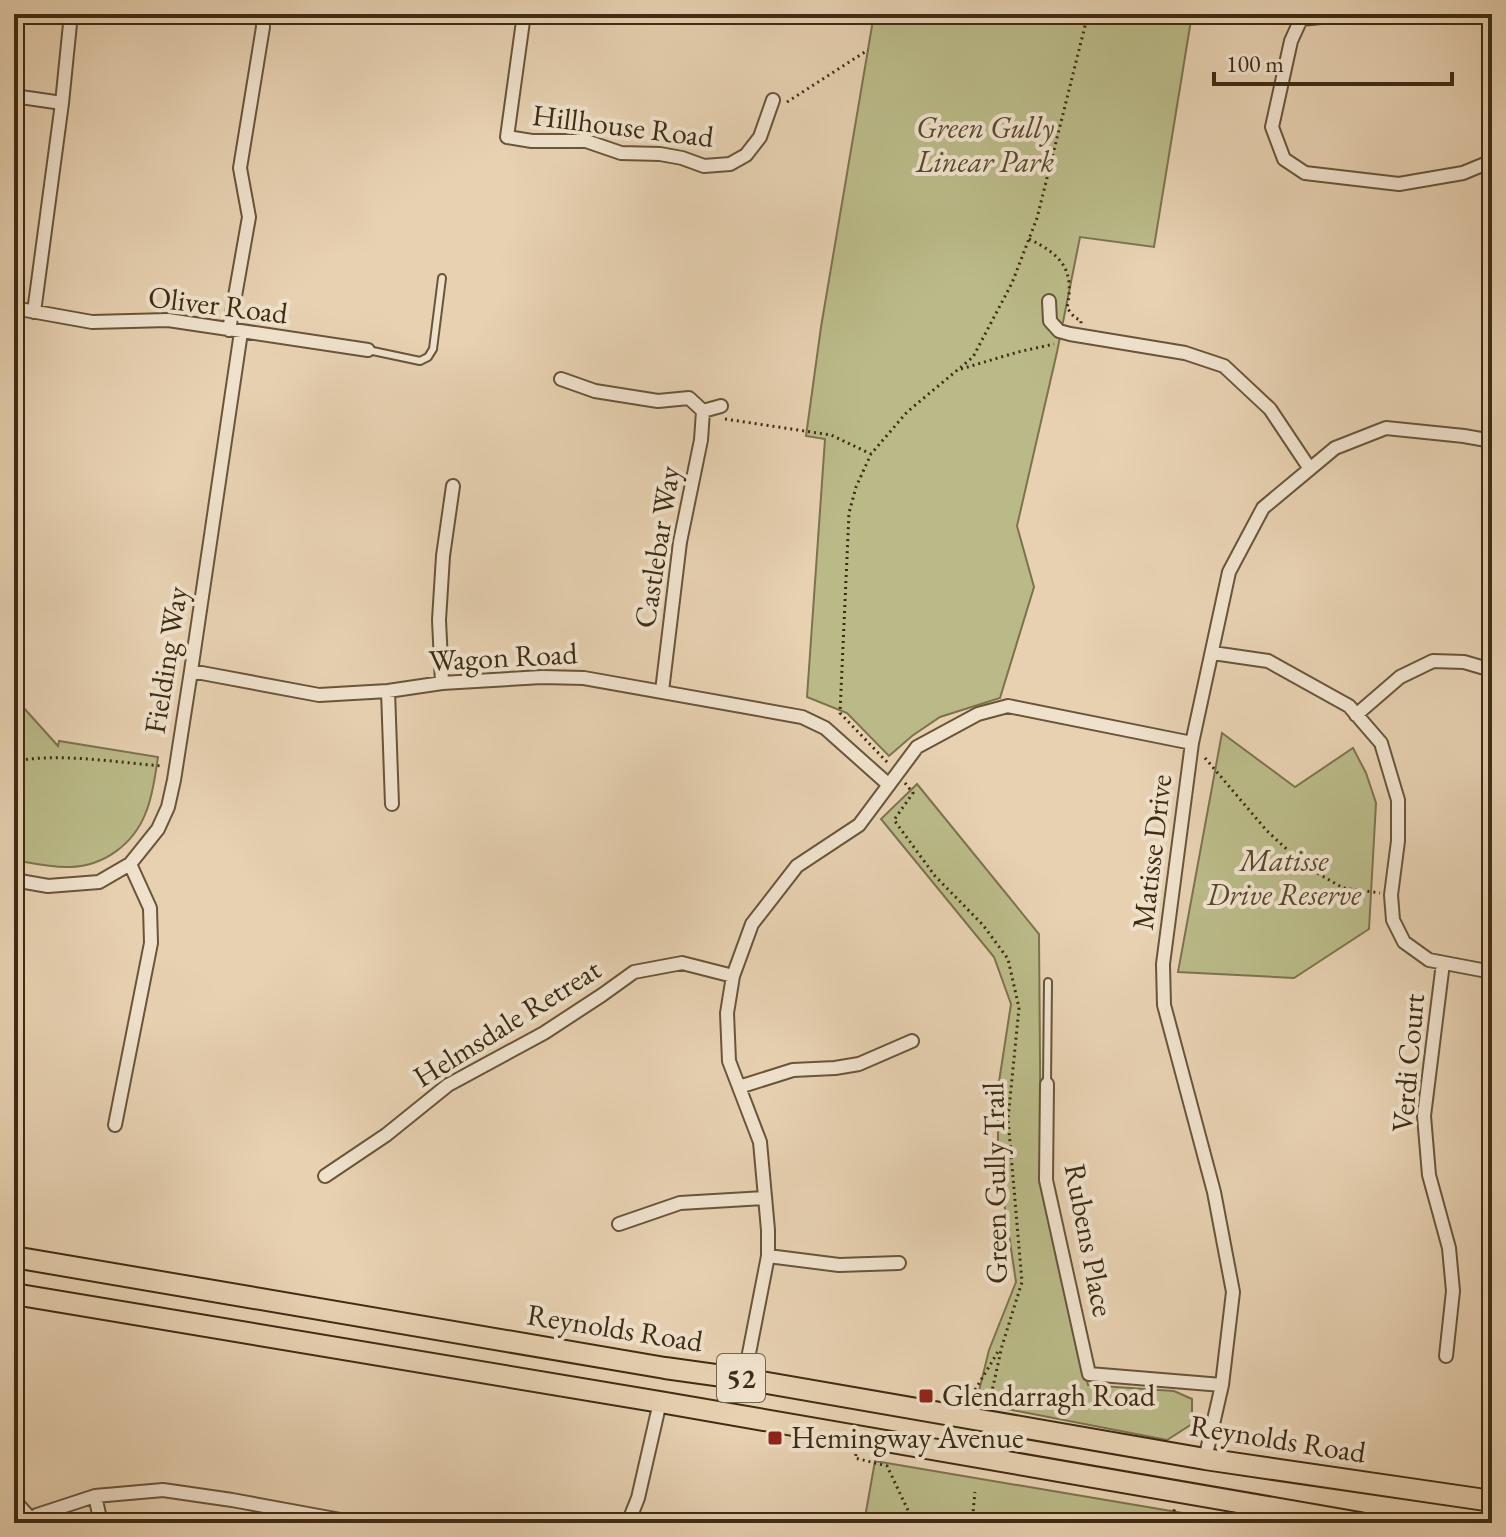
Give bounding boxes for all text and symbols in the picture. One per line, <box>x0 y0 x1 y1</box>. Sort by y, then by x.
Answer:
scale bar <box>1214 36 1452 86</box>
text: 100 m <box>1226 48 1284 79</box>
street label: Hillhouse Road <box>530 95 717 156</box>
park label: Green Gully Linear Park <box>915 108 1054 181</box>
street label: Oliver Road <box>146 277 291 333</box>
street label: Castlebar Way <box>624 462 689 631</box>
street label: Fielding Way <box>135 583 197 736</box>
street label: Wagon Road <box>428 633 579 680</box>
street label: Matisse Drive <box>1123 772 1180 932</box>
park label: Matisse Drive Reserve <box>1206 841 1362 914</box>
street label: Helmsdale Retreat <box>406 949 608 1096</box>
street label: Verdi Court <box>1382 992 1433 1134</box>
street label: Green Gully Trail <box>973 1082 1016 1284</box>
street label: Rubens Place <box>1056 1160 1123 1320</box>
street label: Reynolds Road <box>524 1294 707 1361</box>
road number: 52 <box>717 1354 765 1402</box>
place label: Glendarragh Road <box>942 1376 1156 1415</box>
marker: Glendarragh Road <box>917 1387 935 1405</box>
street label: Reynolds Road <box>1187 1405 1370 1472</box>
place label: Hemingway Avenue <box>791 1418 1024 1457</box>
marker: Hemingway Avenue <box>766 1429 784 1447</box>

